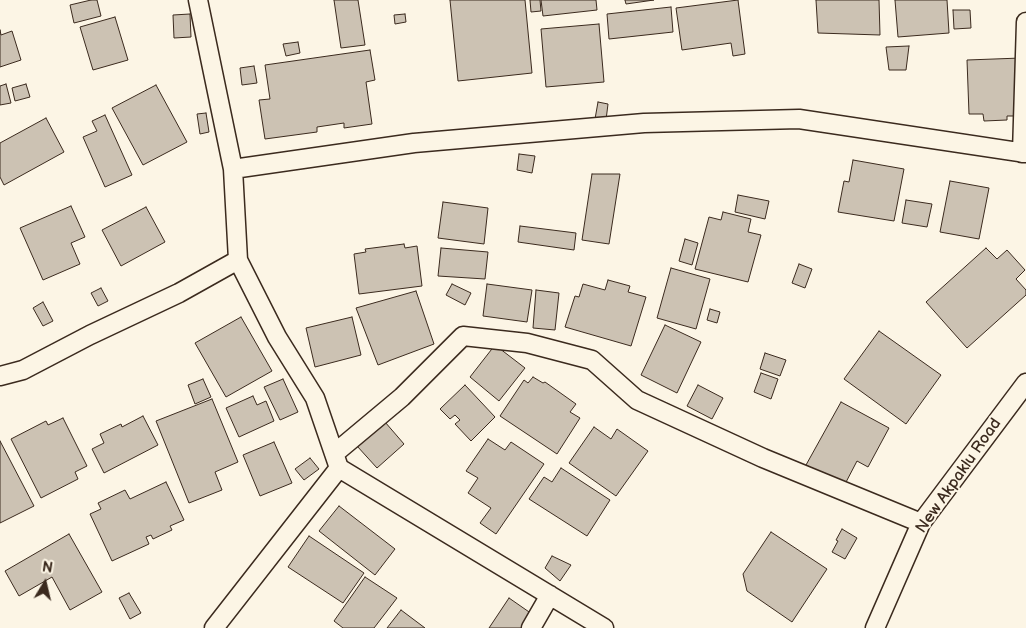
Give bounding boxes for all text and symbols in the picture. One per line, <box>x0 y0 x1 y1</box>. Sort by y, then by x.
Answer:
street label: New Akpaklu Road <box>912 415 1006 537</box>
north arrow <box>20 558 70 608</box>
text: N <box>41 558 54 577</box>

